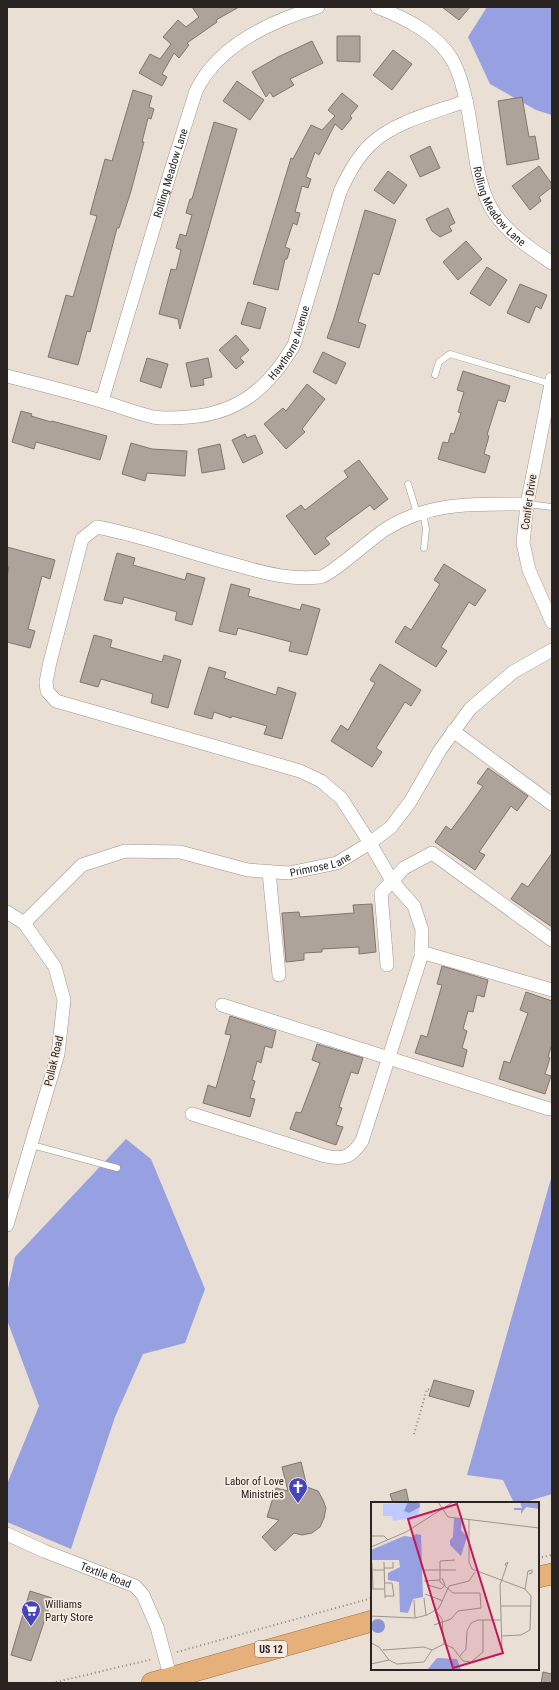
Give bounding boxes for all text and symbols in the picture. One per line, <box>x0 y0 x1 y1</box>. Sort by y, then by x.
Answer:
street label: Rolling Meadow Lane <box>151 127 190 219</box>
street label: Rolling Meadow Lane <box>471 165 528 249</box>
street label: Hawthorne Avenue <box>265 304 312 382</box>
street label: Conifer Drive <box>519 473 539 531</box>
street label: Primrose Lane <box>289 850 353 879</box>
street label: Pollak Road <box>42 1034 66 1088</box>
place label: Labor of Love Ministries <box>225 1475 284 1501</box>
church icon: Labor of Love Ministries <box>287 1476 309 1504</box>
inset map <box>371 1502 539 1670</box>
street label: Textile Road <box>79 1559 133 1590</box>
place label: Williams Party Store <box>45 1598 93 1624</box>
supermarket icon: Williams Party Store <box>20 1599 42 1627</box>
road number: US 12 <box>255 1641 287 1657</box>

